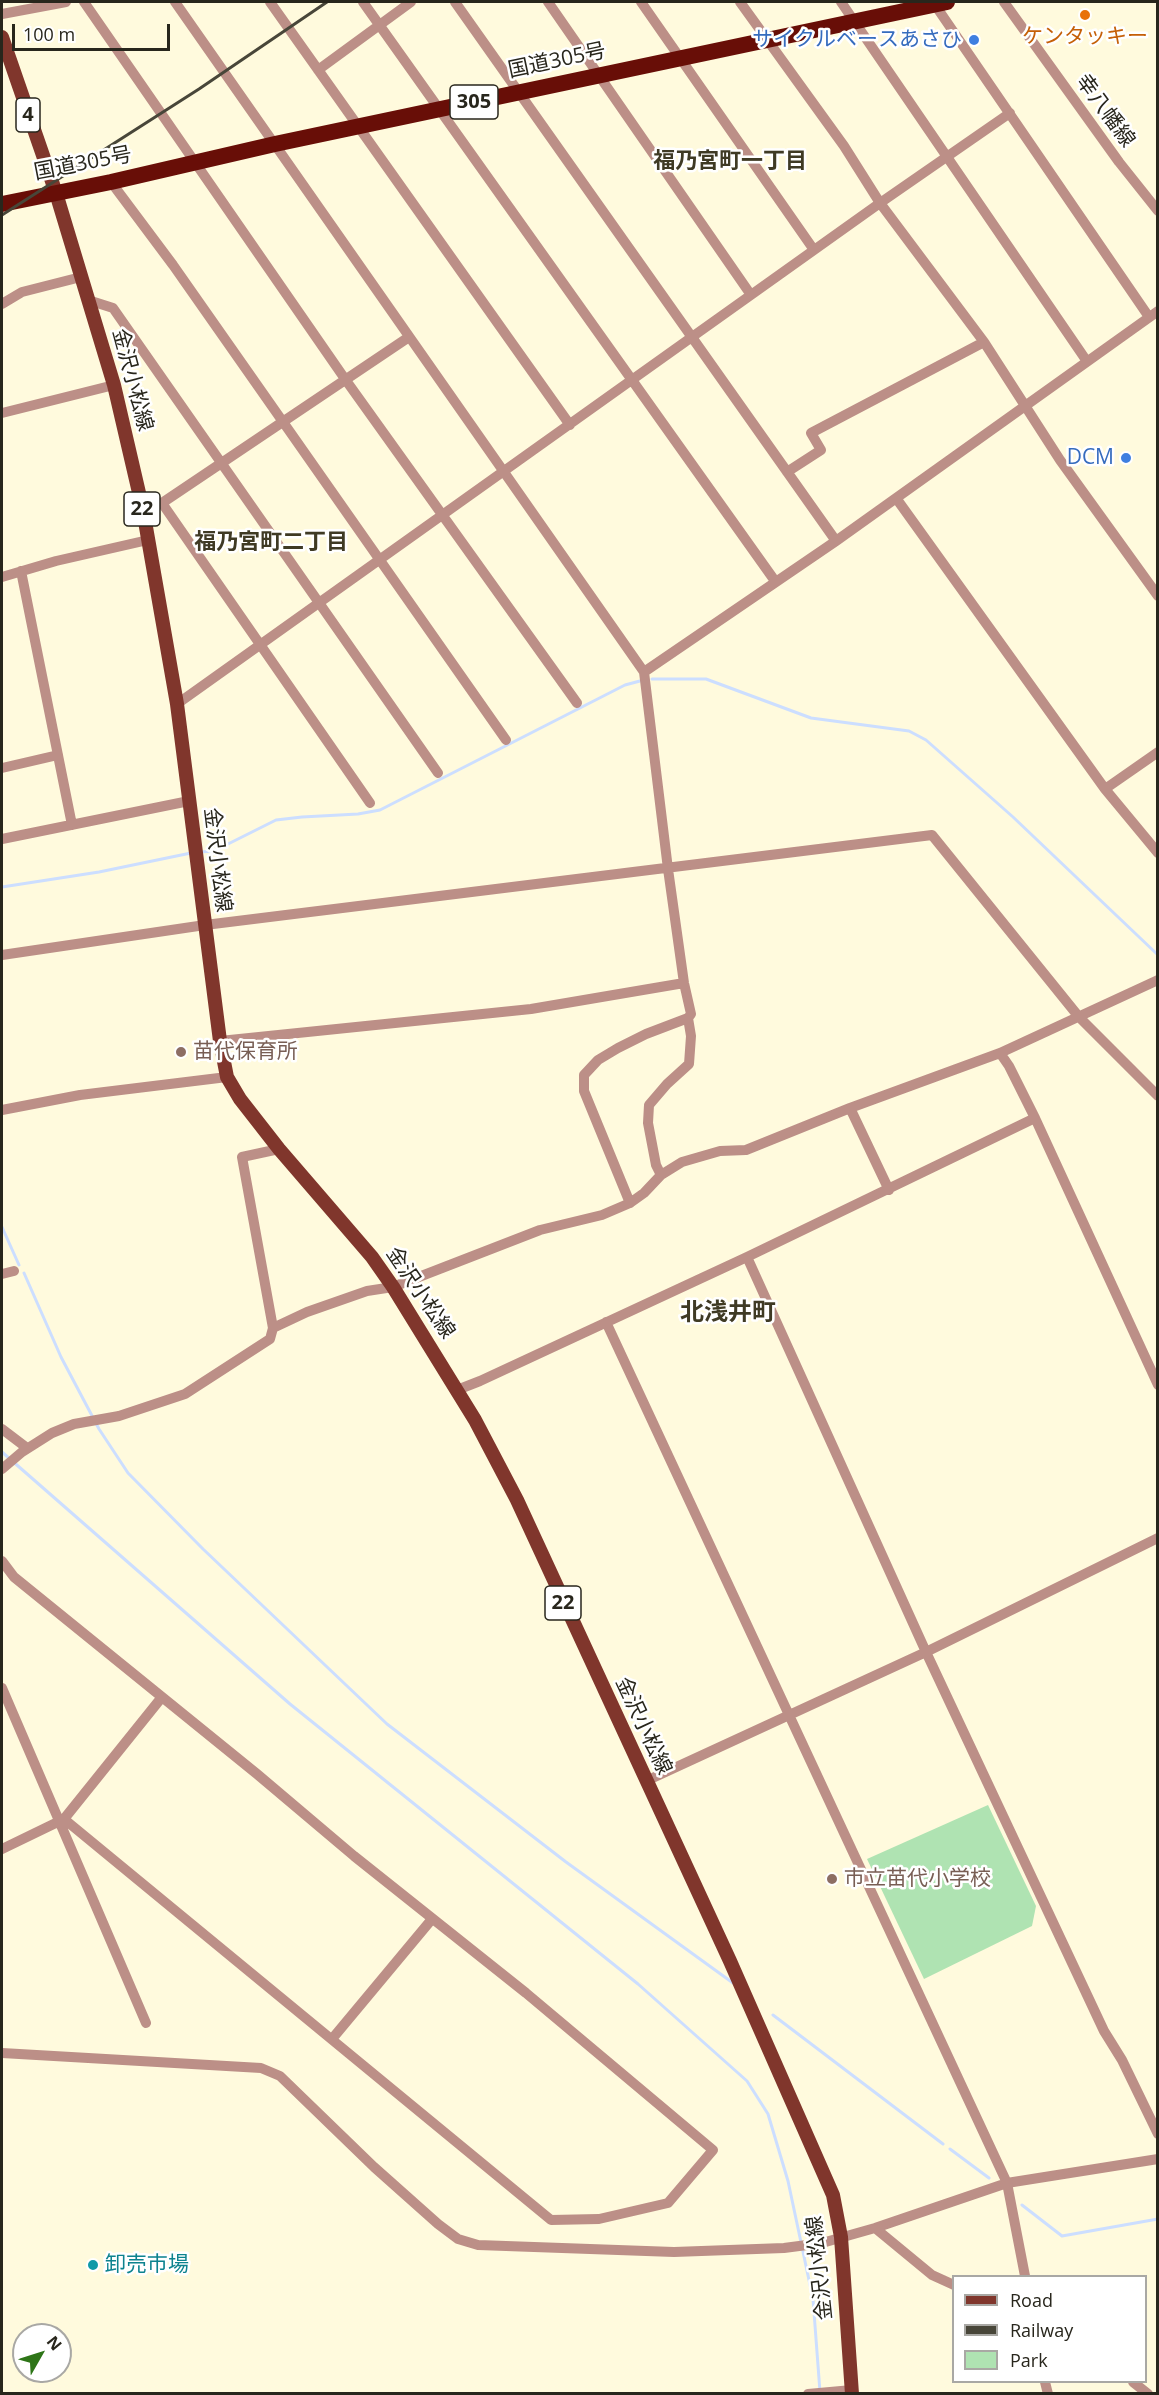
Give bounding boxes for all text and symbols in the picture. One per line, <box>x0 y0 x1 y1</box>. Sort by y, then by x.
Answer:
marker: ケンタッキー <box>1078 8 1092 22</box>
scale bar <box>15 12 172 50</box>
text: 100 m <box>23 22 75 46</box>
place label: ケンタッキー <box>1022 24 1148 50</box>
place label: サイクルベースあさひ <box>752 27 962 53</box>
marker: サイクルベースあさひ <box>967 33 981 47</box>
street label: 国道305号 <box>506 38 608 84</box>
street label: 幸八幡線 <box>1070 70 1140 152</box>
road number: 305 <box>450 85 498 119</box>
road number: 4 <box>16 98 40 132</box>
street label: 国道305号 <box>32 142 134 186</box>
district label: 福乃宮町一丁目 <box>653 149 807 175</box>
street label: 金沢小松線 <box>106 326 158 434</box>
place label: DCM <box>1067 445 1114 471</box>
marker: DCM <box>1119 451 1133 465</box>
road number: 22 <box>124 492 160 526</box>
district label: 福乃宮町二丁目 <box>194 530 348 556</box>
street label: 金沢小松線 <box>198 806 236 914</box>
place label: 苗代保育所 <box>193 1039 298 1065</box>
marker: 苗代保育所 <box>174 1045 188 1059</box>
street label: 金沢小松線 <box>380 1242 460 1344</box>
district label: 北浅井町 <box>680 1299 776 1327</box>
road number: 22 <box>545 1586 581 1620</box>
street label: 金沢小松線 <box>609 1673 677 1779</box>
place label: 市立苗代小学校 <box>844 1866 991 1892</box>
marker: 市立苗代小学校 <box>825 1872 839 1886</box>
street label: 金沢小松線 <box>802 2214 838 2322</box>
place label: 卸売市場 <box>105 2252 189 2278</box>
marker: 卸売市場 <box>86 2258 100 2272</box>
legend <box>952 2275 1147 2383</box>
text: Road <box>1010 2288 1053 2312</box>
text: Railway <box>1010 2318 1073 2342</box>
north arrow <box>12 2323 72 2383</box>
text: N <box>42 2331 67 2355</box>
text: Park <box>1010 2348 1048 2372</box>

